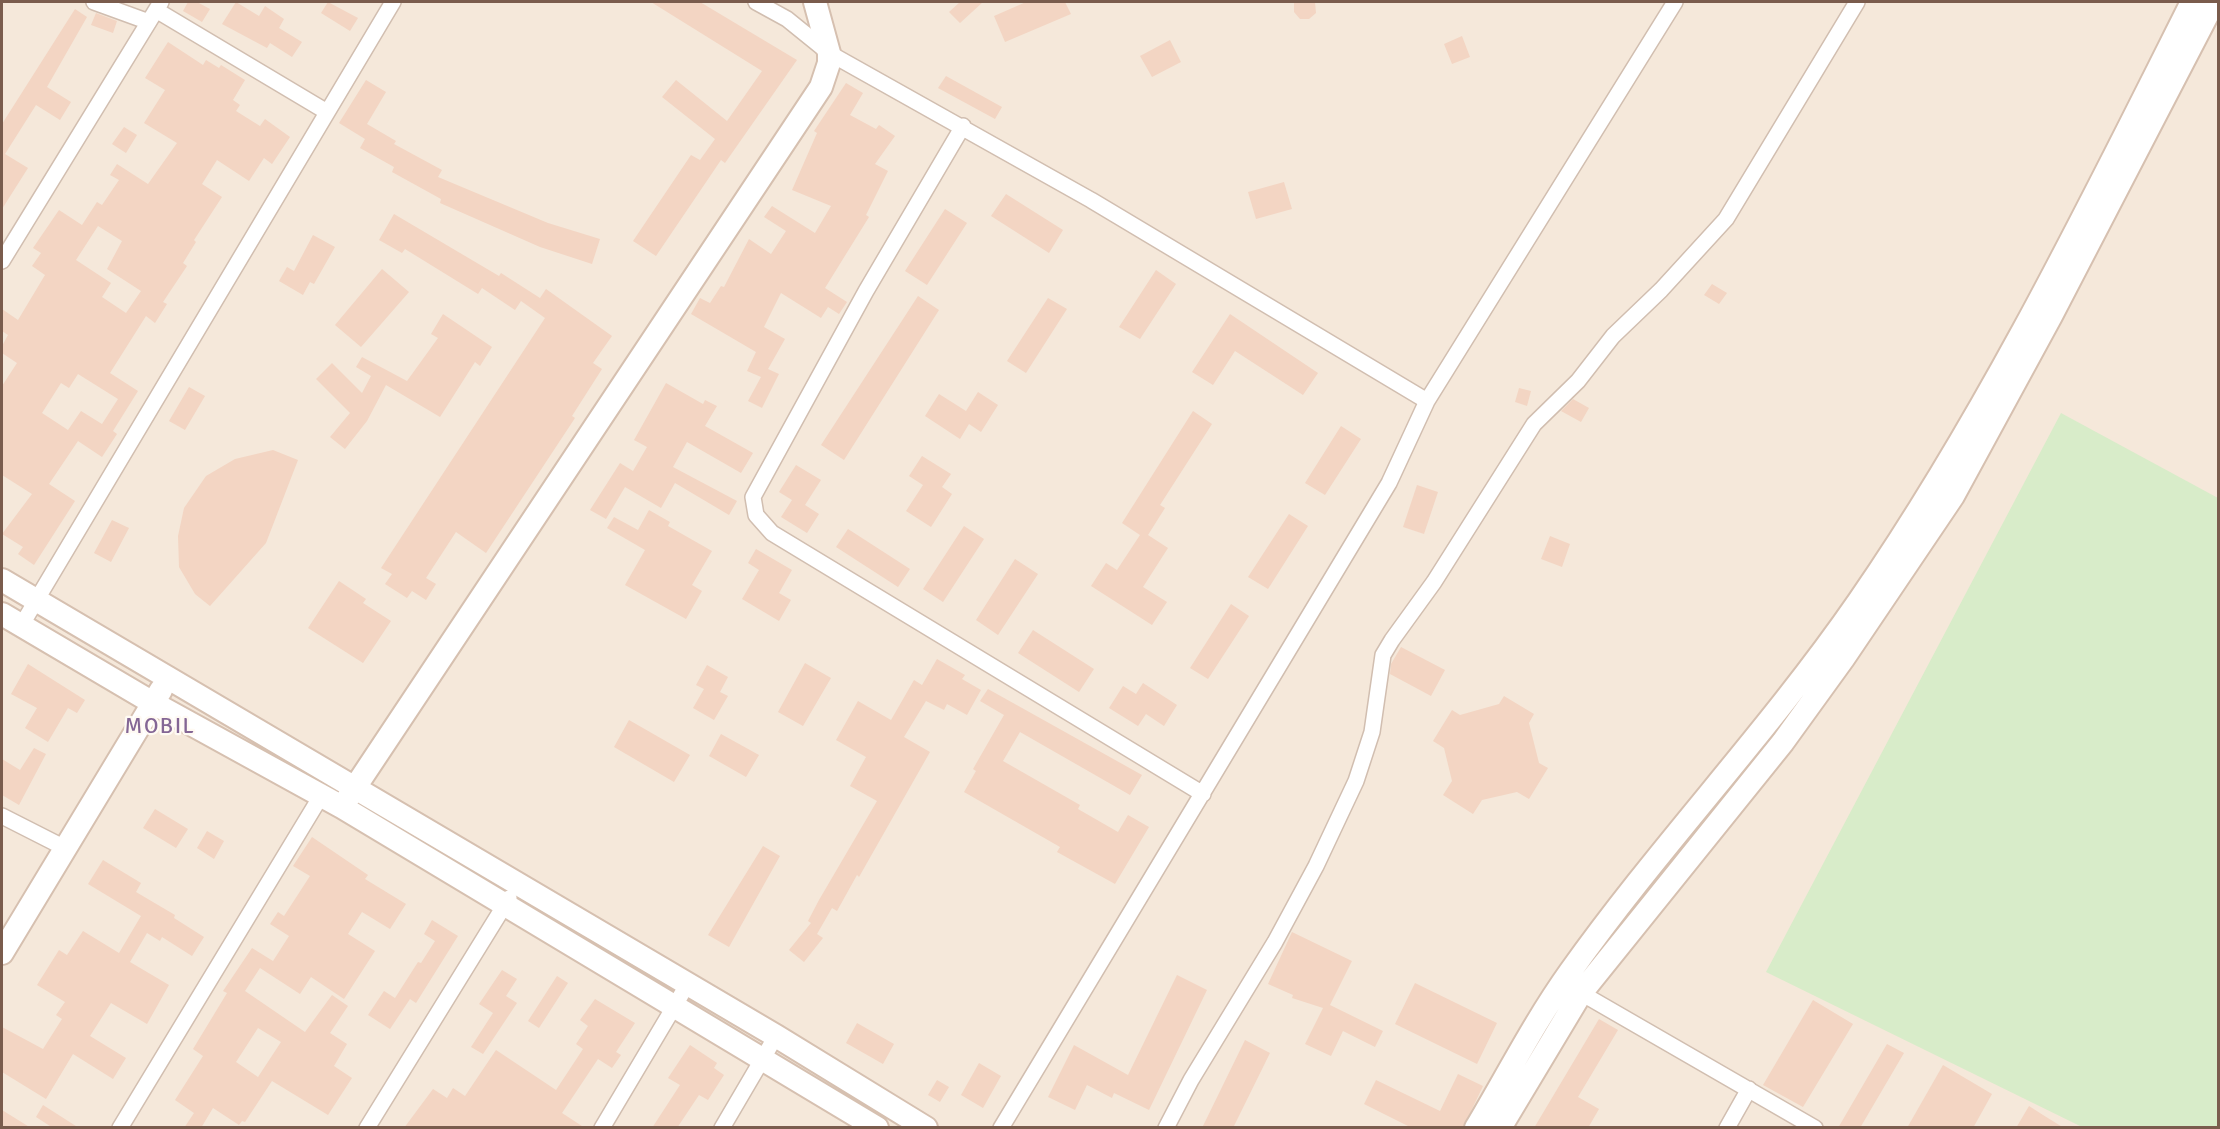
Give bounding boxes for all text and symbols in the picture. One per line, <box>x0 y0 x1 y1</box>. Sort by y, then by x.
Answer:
district label: MOBIL <box>125 714 195 740</box>

